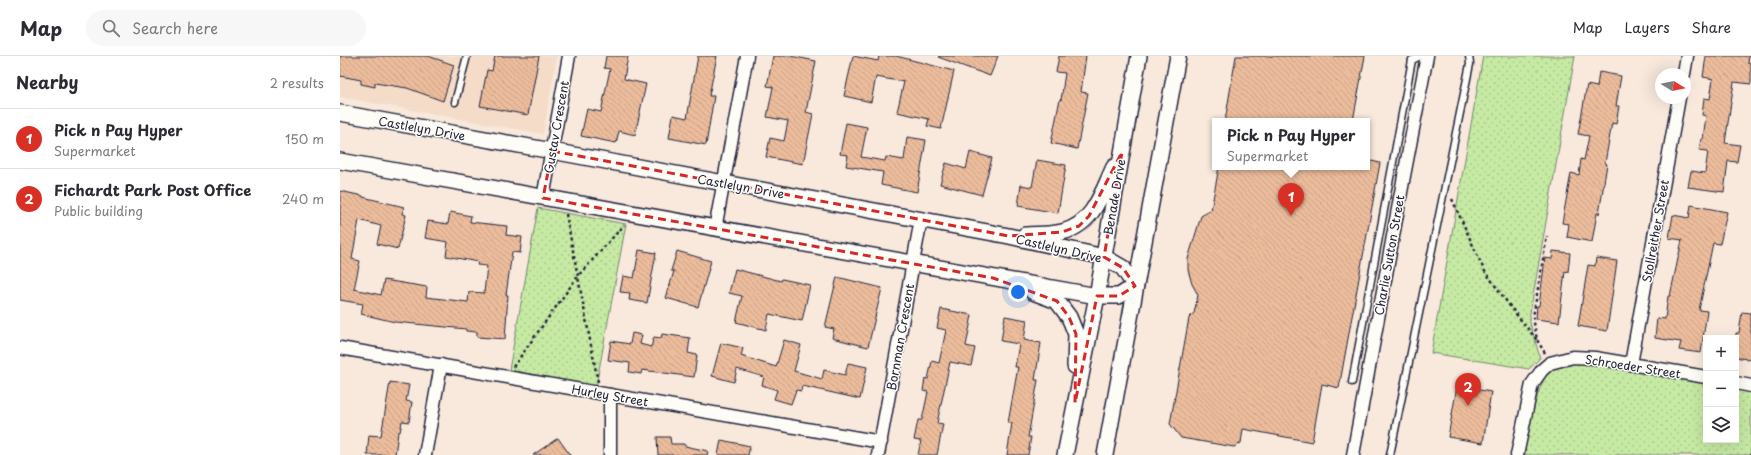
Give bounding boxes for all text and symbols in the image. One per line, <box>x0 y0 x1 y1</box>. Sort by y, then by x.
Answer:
search box <box>86 10 366 46</box>
text: Map <box>20 14 62 42</box>
text: Search here <box>132 16 218 39</box>
icon: search <box>100 17 122 39</box>
text: Map <box>1573 17 1603 38</box>
text: Layers <box>1625 17 1670 38</box>
text: Share <box>1692 17 1731 38</box>
north arrow <box>1655 68 1691 104</box>
text: Nearby <box>16 69 78 95</box>
text: 2 results <box>270 73 324 92</box>
street label: Gustav Crescent <box>539 79 573 175</box>
street label: Castlelyn Drive <box>377 112 467 145</box>
text: Pick n Pay Hyper <box>54 118 183 141</box>
popup <box>1212 118 1370 170</box>
text: Pick n Pay Hyper <box>1227 123 1355 146</box>
text: 1 <box>26 129 32 148</box>
text: 150 m <box>285 129 324 148</box>
text: Supermarket <box>54 141 136 160</box>
text: Supermarket <box>1227 146 1308 165</box>
street label: Benade Drive <box>1098 158 1130 236</box>
street label: Castlelyn Drive <box>696 170 786 203</box>
text: Fichardt Park Post Office <box>54 178 251 201</box>
street label: Stollreither Street <box>1637 178 1673 284</box>
pin: 1 <box>1278 183 1304 216</box>
text: 2 <box>24 189 34 208</box>
text: 240 m <box>282 189 324 208</box>
street label: Charlie Sutton Street <box>1370 193 1408 317</box>
text: Public building <box>54 201 143 220</box>
street label: Castlelyn Drive <box>1014 229 1104 267</box>
street label: Bornman Crescent <box>882 282 918 392</box>
your location <box>1008 282 1028 302</box>
map controls <box>1703 335 1739 443</box>
button: + <box>1703 335 1739 371</box>
street label: Schroeder Street <box>1584 350 1682 382</box>
button: − <box>1703 371 1739 407</box>
pin: 2 <box>1455 373 1481 406</box>
street label: Hurley Street <box>570 379 650 411</box>
button: layers <box>1703 407 1739 443</box>

